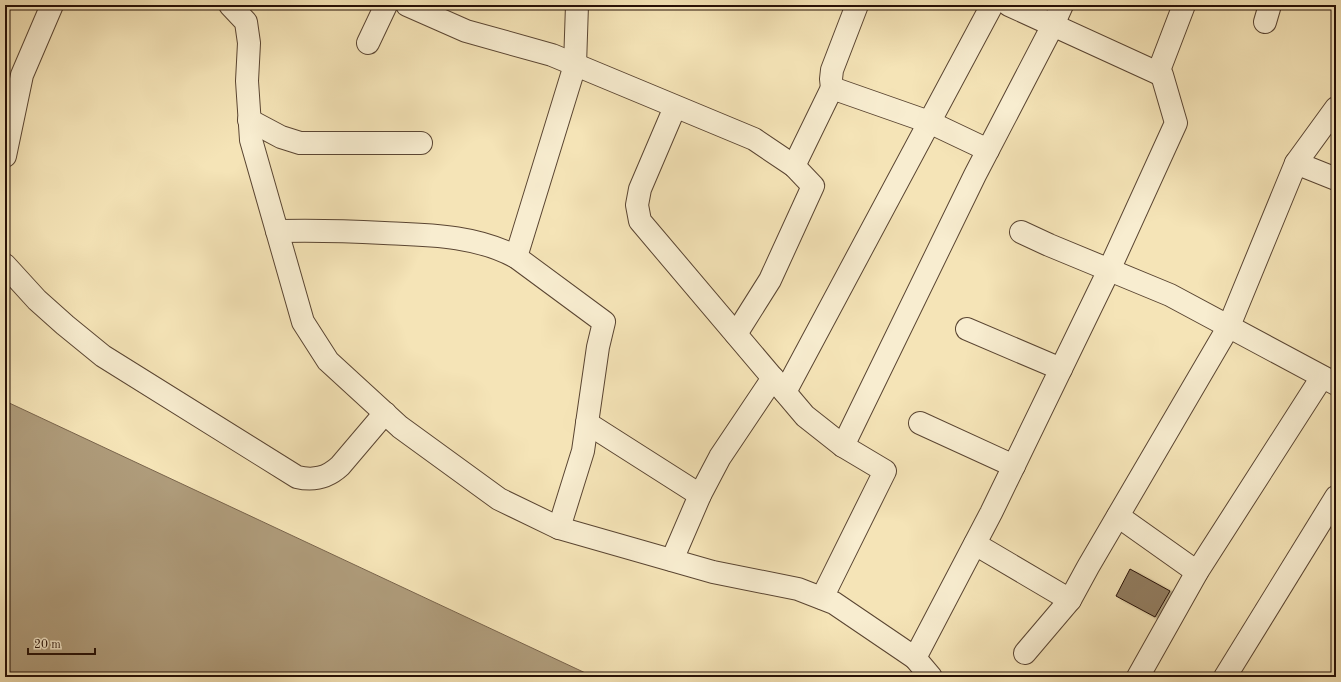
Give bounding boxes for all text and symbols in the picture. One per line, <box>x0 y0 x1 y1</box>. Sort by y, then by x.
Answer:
scale bar <box>28 630 95 656</box>
text: 20 m <box>34 639 61 651</box>

